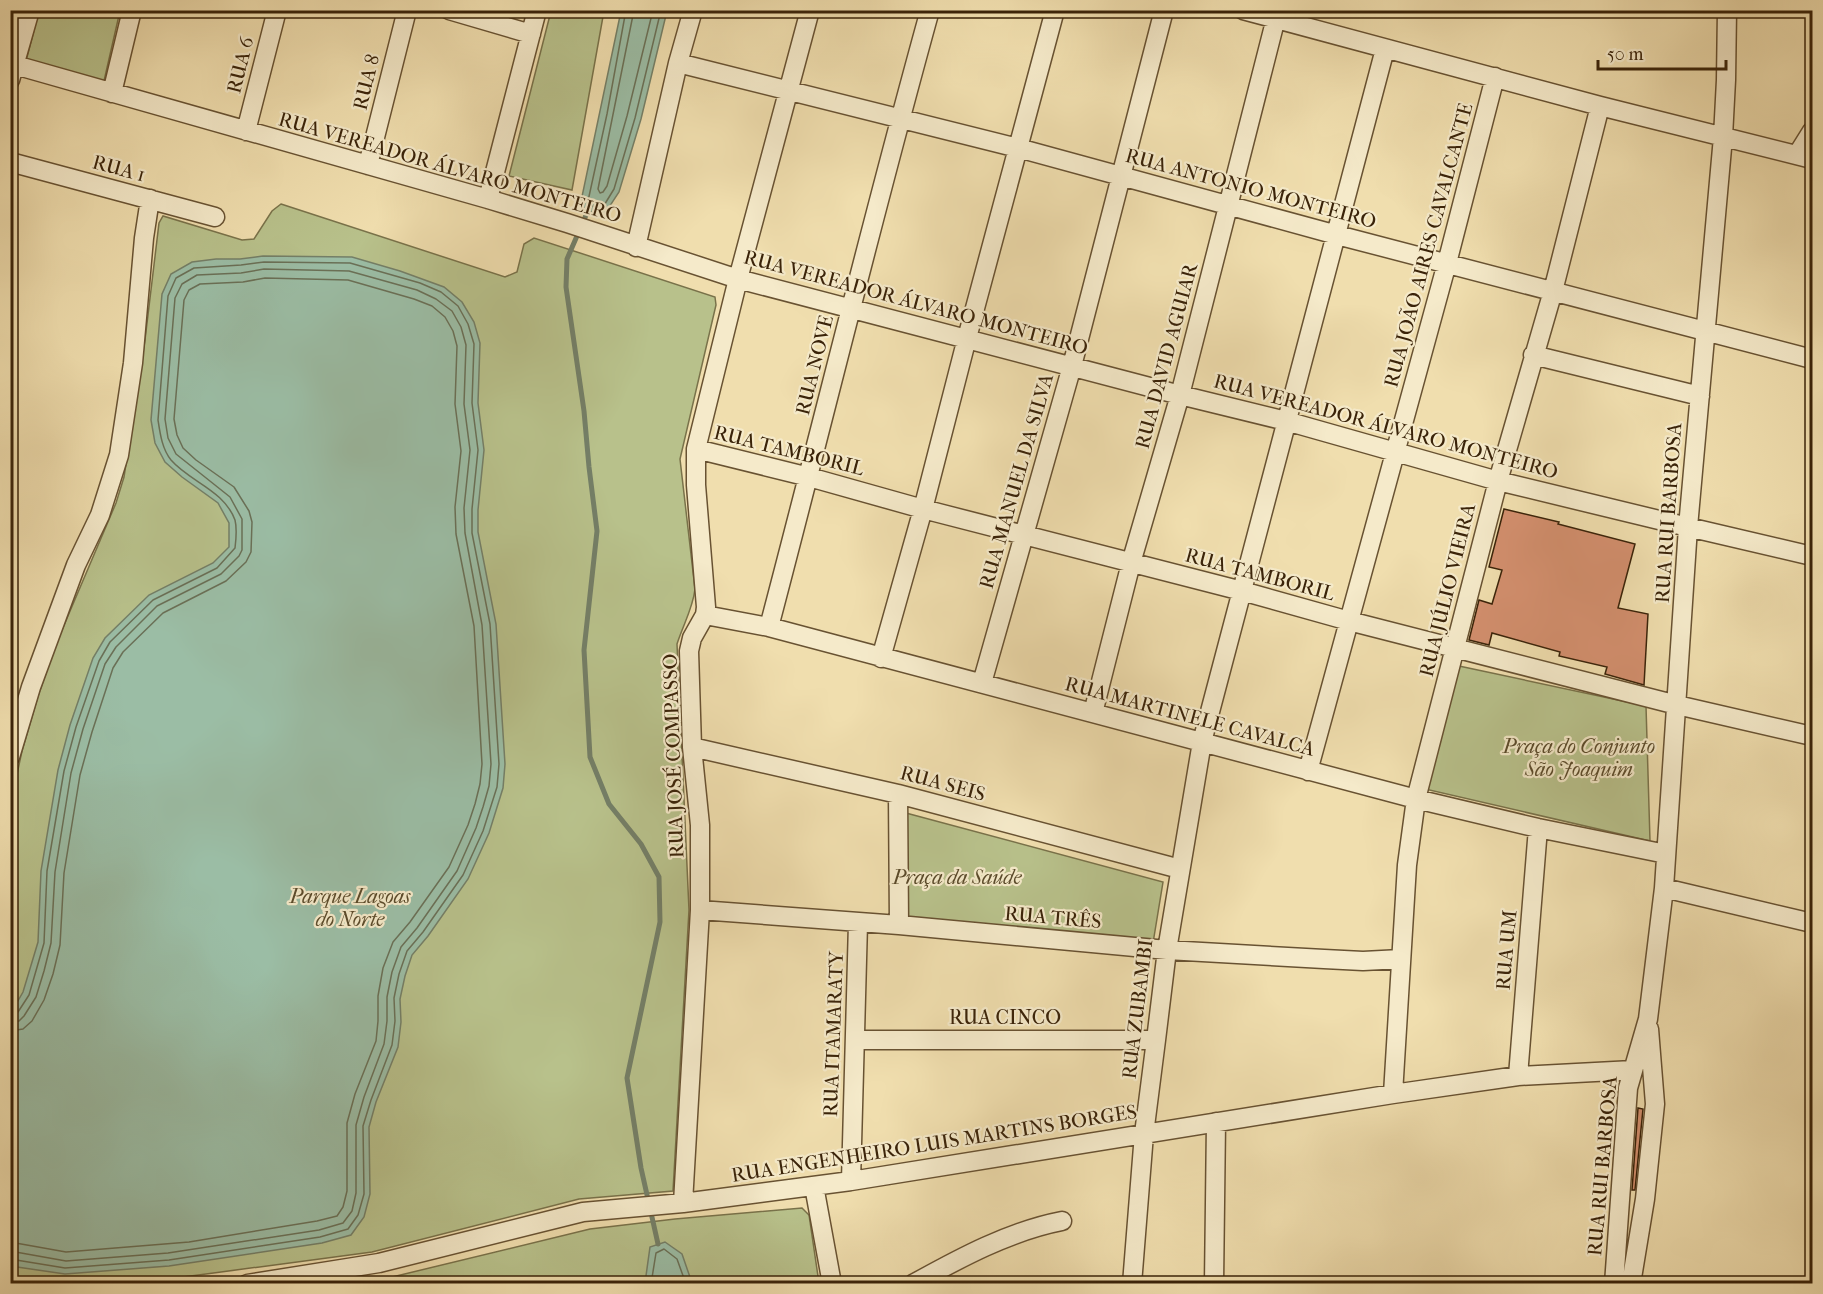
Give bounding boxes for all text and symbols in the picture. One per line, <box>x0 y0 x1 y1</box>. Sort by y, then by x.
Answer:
scale bar <box>1598 33 1726 71</box>
street label: RUA 6 <box>222 34 259 96</box>
text: 50 m <box>1607 44 1644 65</box>
street label: RUA 8 <box>348 52 384 112</box>
street label: RUA JOÃO AIRES CAVALCANTE <box>1378 100 1478 390</box>
street label: RUA VEREADOR ÁLVARO MONTEIRO <box>276 106 624 228</box>
street label: RUA ANTONIO MONTEIRO <box>1123 144 1379 233</box>
street label: RUA 1 <box>90 150 148 187</box>
street label: RUA VEREADOR ÁLVARO MONTEIRO <box>741 244 1091 360</box>
street label: RUA DAVID AGUIAR <box>1131 259 1203 451</box>
street label: RUA NOVE <box>791 313 838 417</box>
street label: RUA VEREADOR ÁLVARO MONTEIRO <box>1211 368 1561 484</box>
street label: RUA MANUEL DA SILVA <box>975 370 1058 591</box>
street label: RUA TAMBORIL <box>711 421 866 480</box>
street label: RUA RUI BARBOSA <box>1651 421 1686 604</box>
street label: RUA JÚLIO VIEIRA <box>1414 500 1480 679</box>
street label: RUA TAMBORIL <box>1183 543 1337 605</box>
street label: RUA JOSÉ COMPASSO <box>657 653 689 859</box>
street label: RUA MARTINELE CAVALCA <box>1063 672 1318 761</box>
park label: Praça do Conjunto São Joaquim <box>1502 735 1655 781</box>
street label: RUA SEIS <box>898 761 988 806</box>
park label: Praça da Saúde <box>891 866 1022 889</box>
park label: Parque Lagoas do Norte <box>289 885 411 931</box>
street label: RUA TRÊS <box>1004 901 1102 933</box>
street label: RUA UM <box>1492 909 1521 991</box>
street label: RUA ZUBAMBI <box>1118 938 1158 1080</box>
street label: RUA ITAMARATY <box>819 949 848 1117</box>
street label: RUA CINCO <box>949 1006 1061 1029</box>
street label: RUA RUI BARBOSA <box>1583 1074 1622 1257</box>
street label: RUA ENGENHEIRO LUIS MARTINS BORGES <box>730 1100 1138 1187</box>

